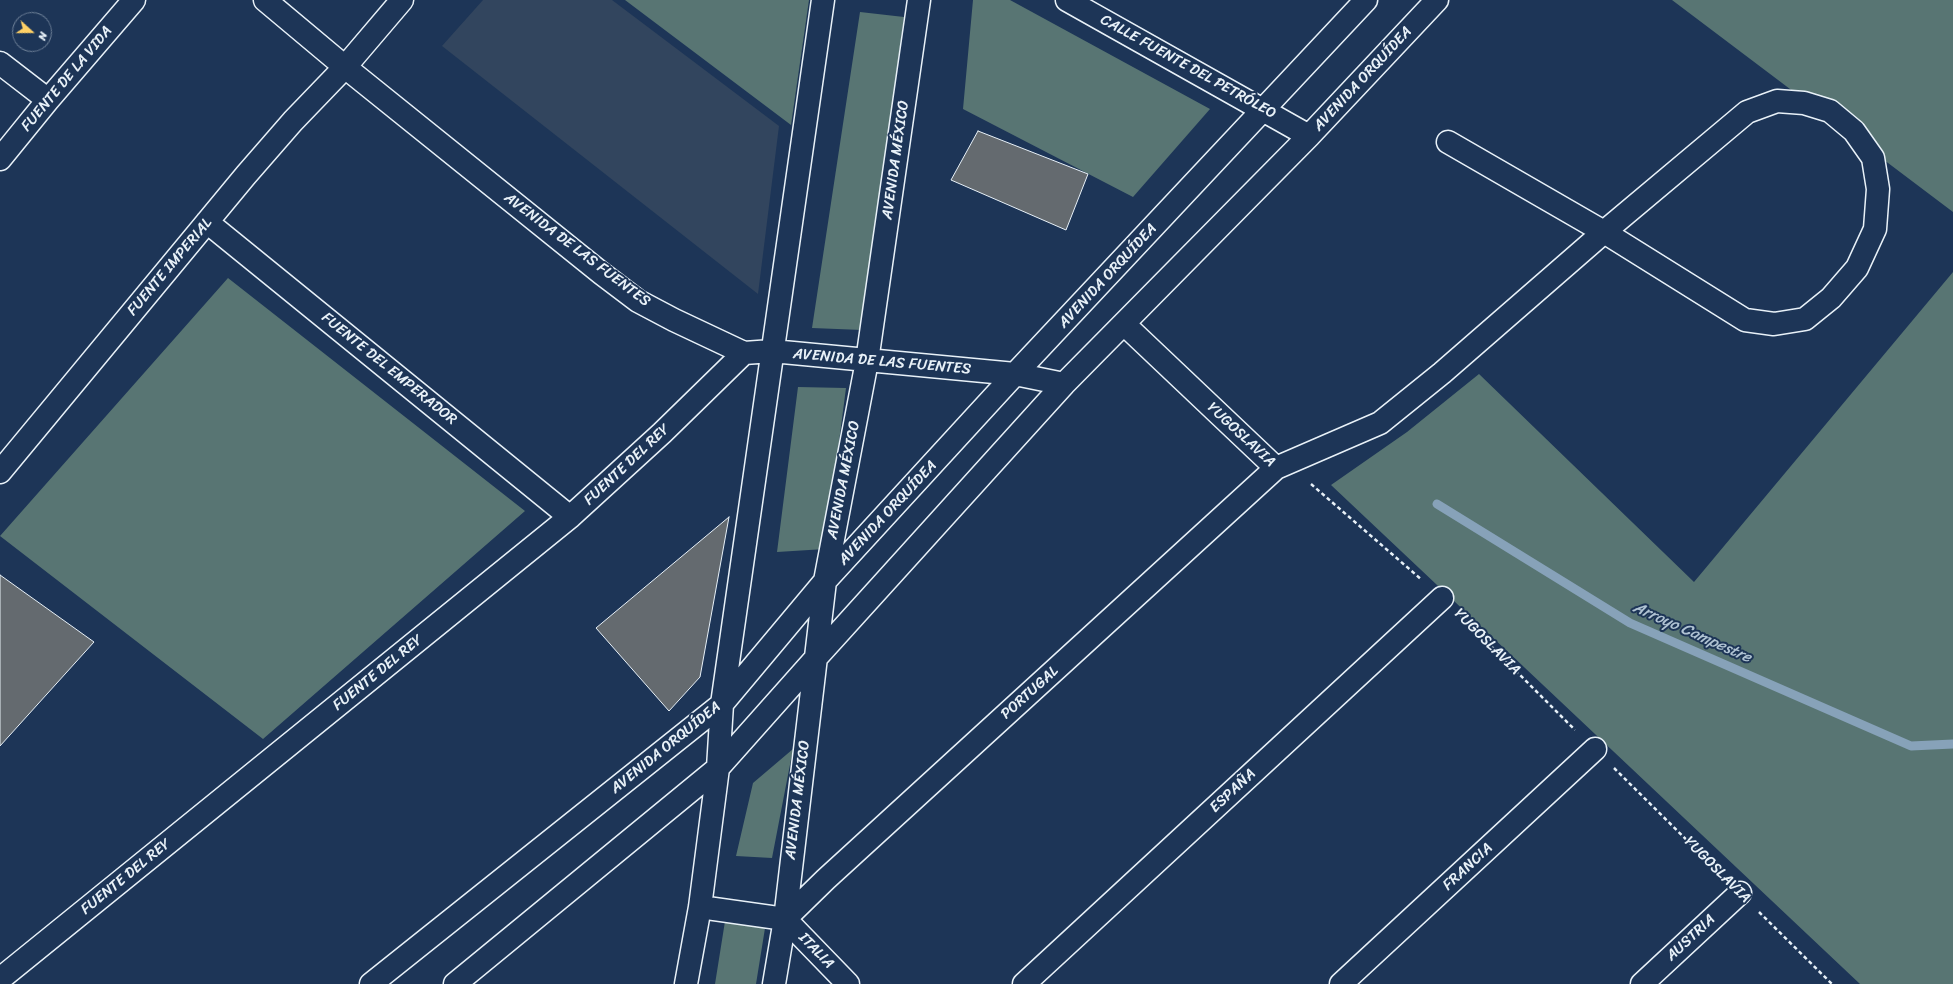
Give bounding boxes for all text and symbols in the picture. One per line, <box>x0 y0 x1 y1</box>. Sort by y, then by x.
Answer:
street label: CALLE FUENTE DEL PETRÓLEO <box>1097 11 1279 123</box>
north arrow <box>12 12 52 52</box>
street label: FUENTE DE LA VIDA <box>18 23 116 135</box>
street label: AVENIDA ORQUÍDEA <box>1310 23 1416 135</box>
street label: AVENIDA MÉXICO <box>879 99 913 221</box>
street label: AVENIDA DE LAS FUENTES <box>500 189 654 311</box>
street label: FUENTE IMPERIAL <box>124 214 216 320</box>
street label: AVENIDA ORQUÍDEA <box>1055 220 1161 332</box>
street label: FUENTE DEL EMPERADOR <box>318 309 460 429</box>
street label: AVENIDA DE LAS FUENTES <box>792 345 972 379</box>
street label: YUGOSLAVIA <box>1203 399 1279 471</box>
street label: AVENIDA MÉXICO <box>824 419 864 541</box>
street label: FUENTE DEL REY <box>580 421 674 509</box>
street label: AVENIDA ORQUÍDEA <box>835 457 941 569</box>
water label: Arroyo Campestre <box>1630 598 1754 668</box>
street label: YUGOSLAVIA <box>1450 605 1524 679</box>
street label: FUENTE DEL REY <box>329 631 427 715</box>
street label: PORTUGAL <box>998 662 1062 724</box>
street label: AVENIDA ORQUÍDEA <box>607 698 725 798</box>
street label: AVENIDA MÉXICO <box>782 739 814 861</box>
street label: ESPAÑA <box>1206 765 1260 817</box>
street label: YUGOSLAVIA <box>1680 833 1754 907</box>
street label: FUENTE DEL REY <box>77 835 175 919</box>
street label: FRANCIA <box>1439 839 1497 895</box>
street label: AUSTRIA <box>1663 911 1719 965</box>
street label: ITALIA <box>794 929 838 973</box>

